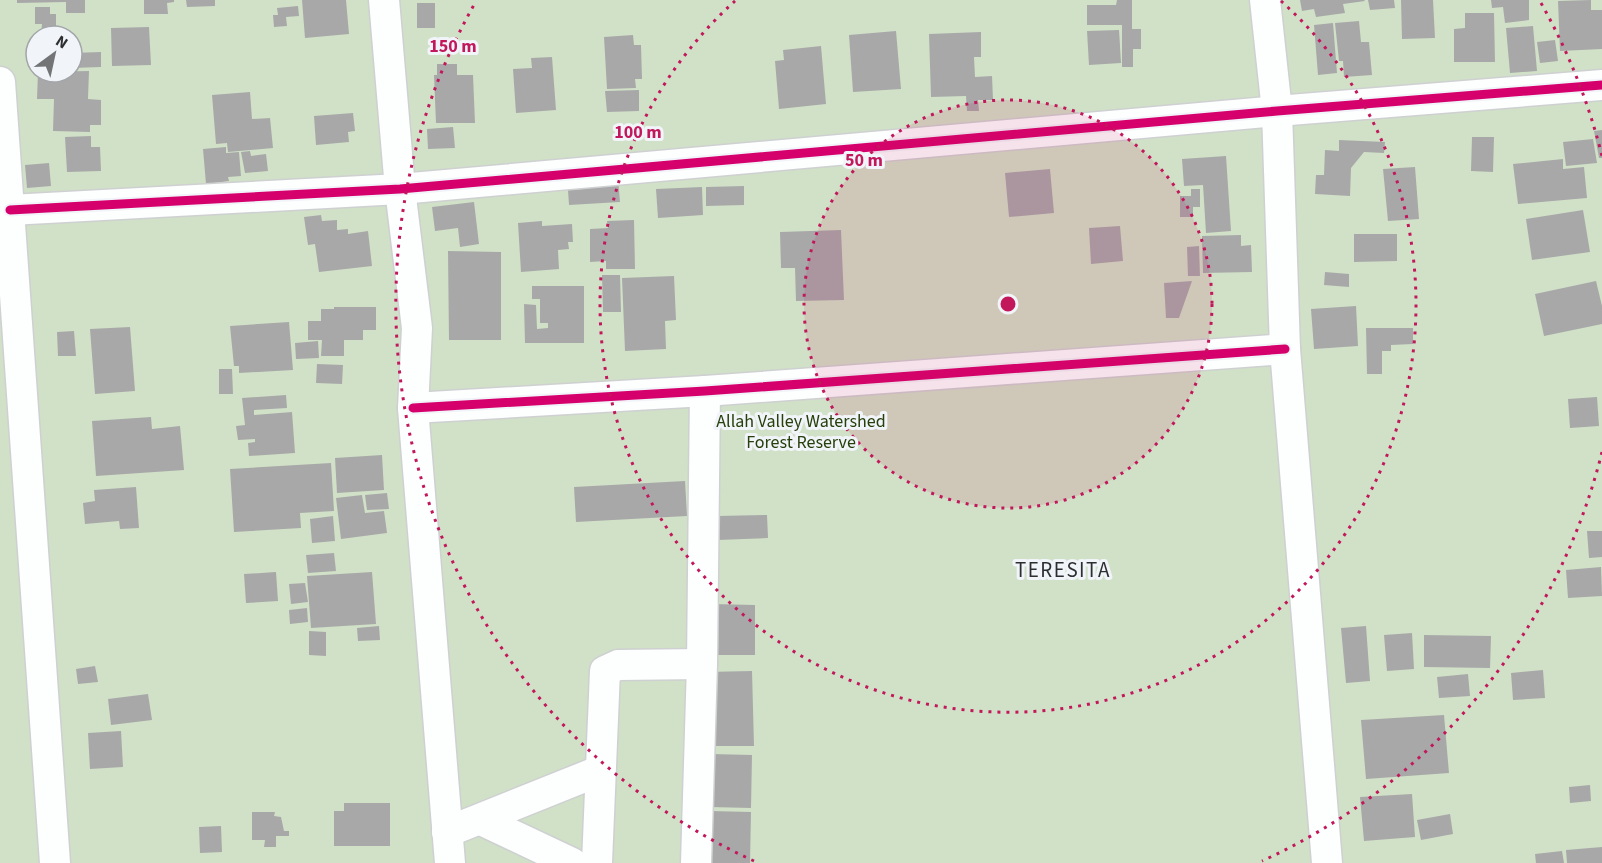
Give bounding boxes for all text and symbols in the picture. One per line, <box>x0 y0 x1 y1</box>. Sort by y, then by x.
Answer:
north arrow <box>24 24 84 84</box>
text: N <box>51 30 72 54</box>
text: 150 m <box>429 34 477 59</box>
text: 100 m <box>614 120 662 145</box>
text: 50 m <box>845 148 883 173</box>
centre of rings <box>998 294 1018 314</box>
park label: Allah Valley Watershed Forest Reserve <box>716 409 886 455</box>
district label: TERESITA <box>1015 555 1111 585</box>

